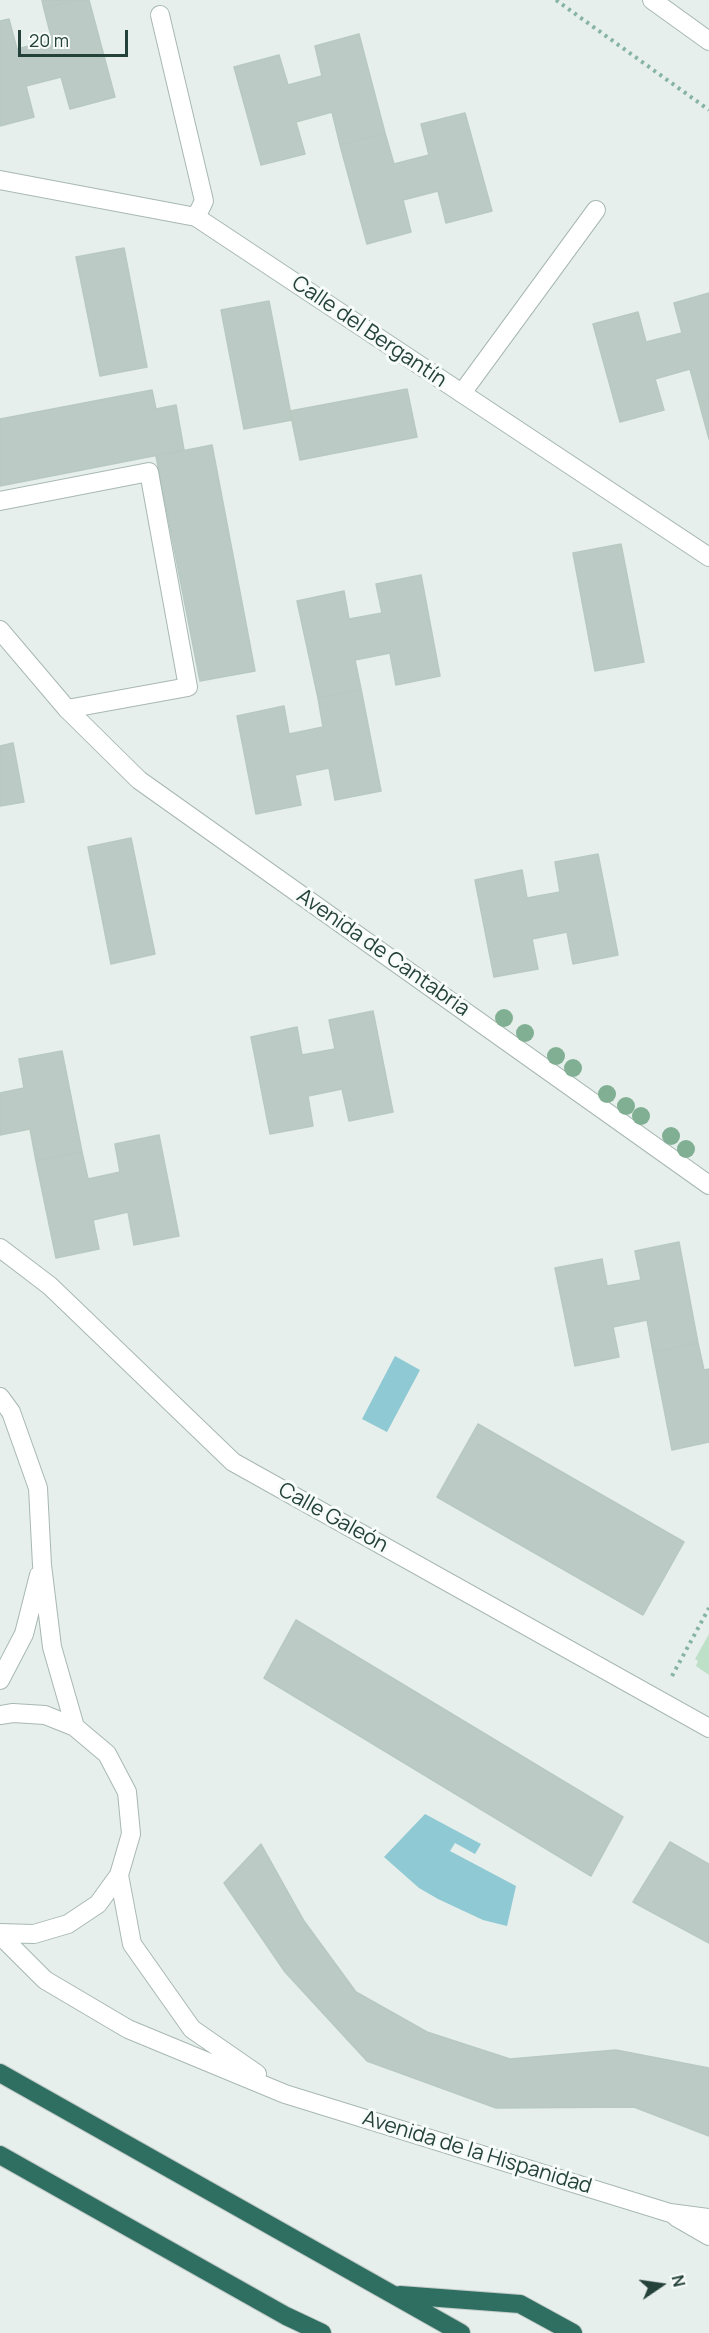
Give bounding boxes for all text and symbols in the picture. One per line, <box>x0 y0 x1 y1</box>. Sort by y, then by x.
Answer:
scale bar <box>21 18 130 56</box>
text: 20 m <box>29 28 69 52</box>
street label: Calle del Bergantín <box>287 271 451 393</box>
street label: Avenida de Cantabria <box>292 884 474 1022</box>
street label: Calle Galeón <box>274 1478 392 1558</box>
street label: Avenida de la Hispanidad <box>359 2106 595 2200</box>
north arrow <box>631 2255 691 2315</box>
text: N <box>667 2273 691 2289</box>

